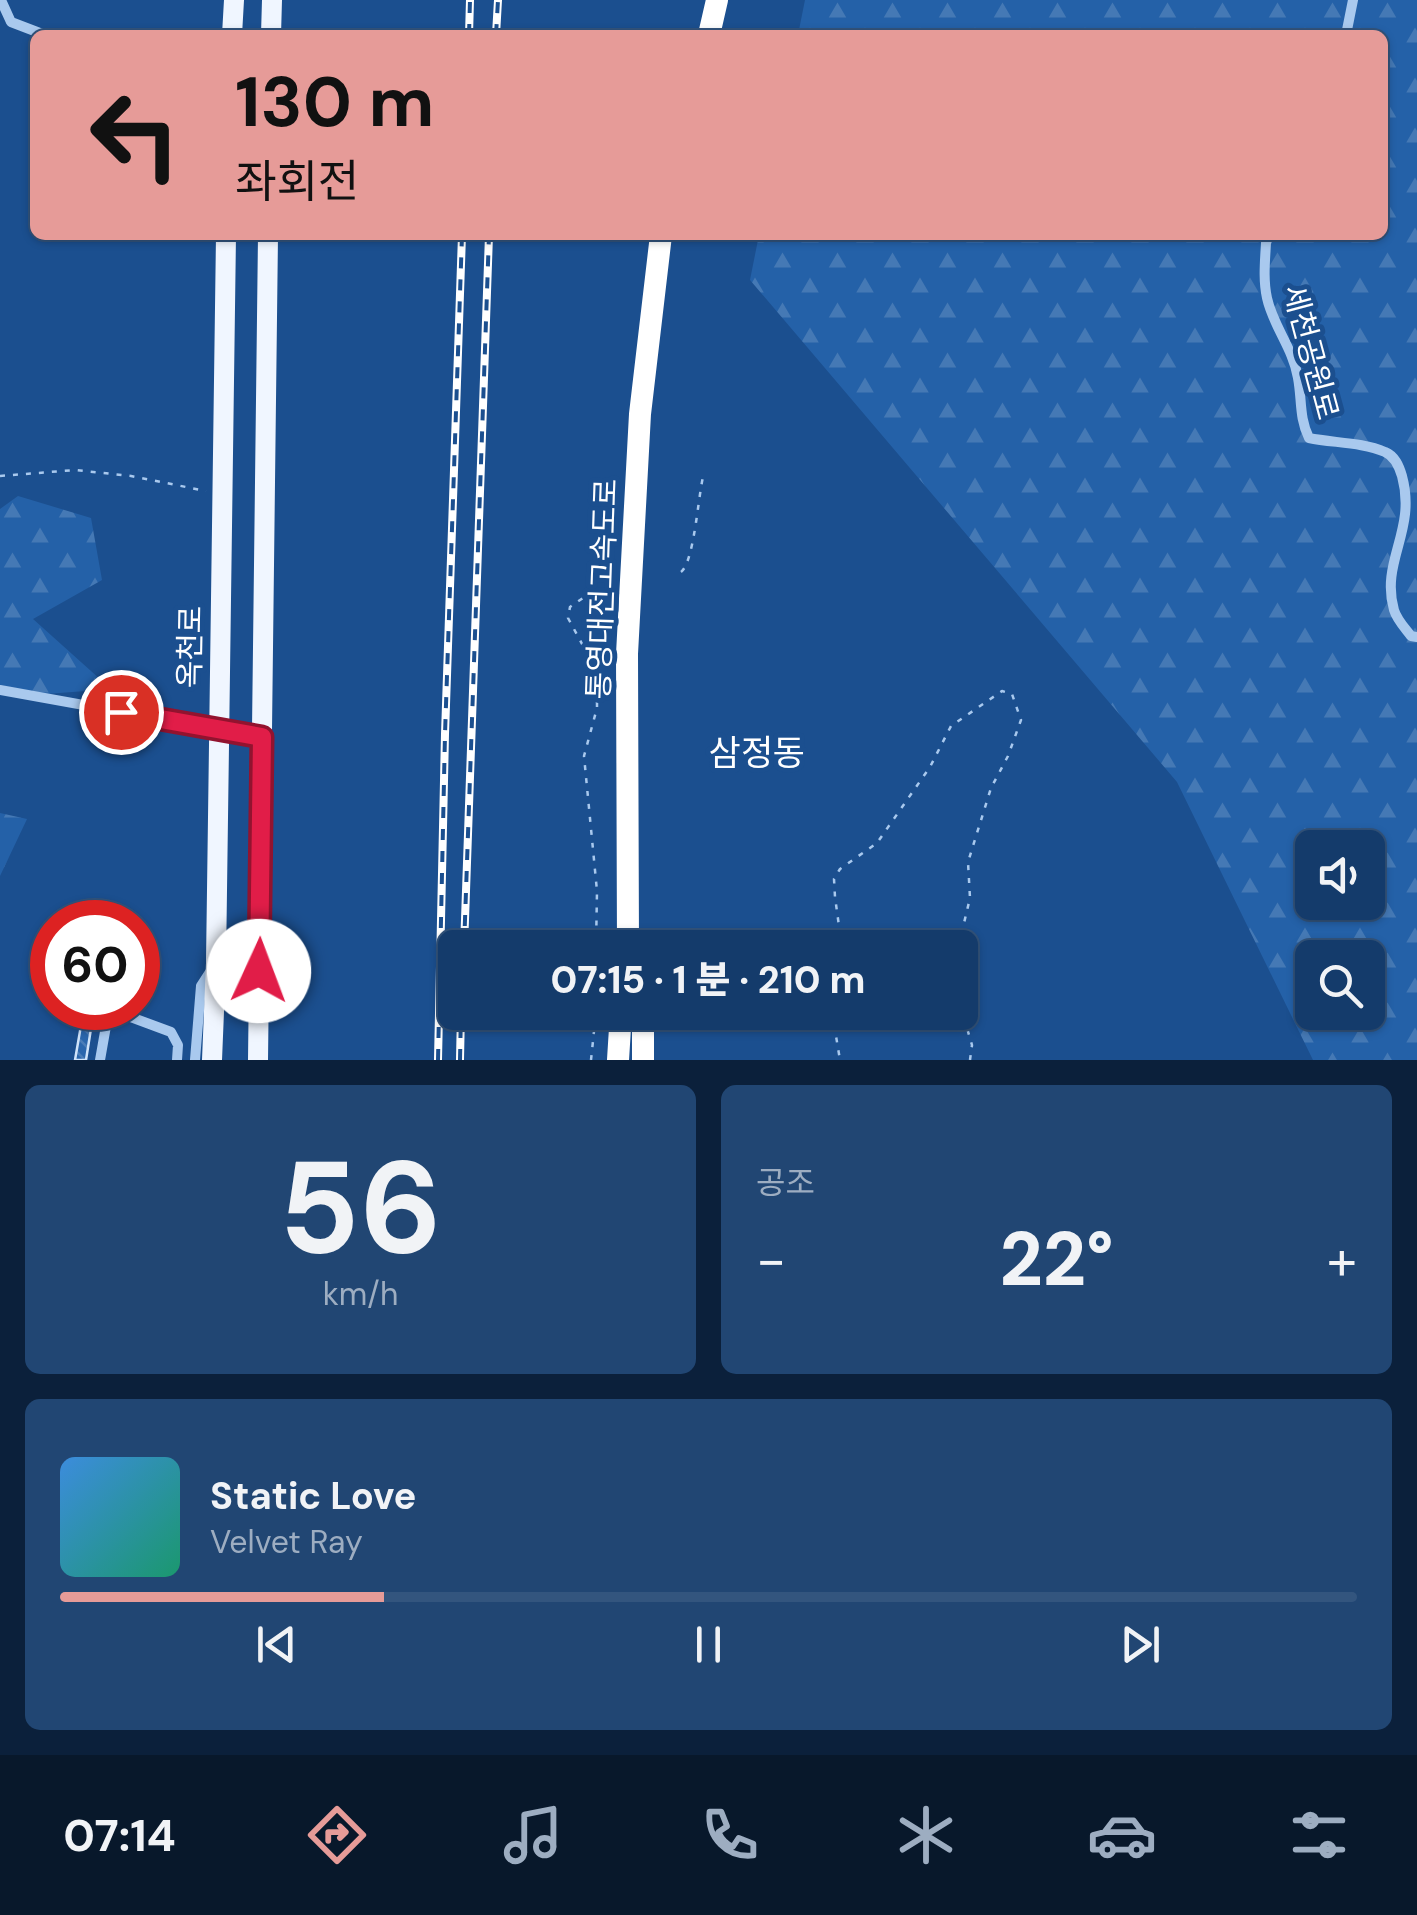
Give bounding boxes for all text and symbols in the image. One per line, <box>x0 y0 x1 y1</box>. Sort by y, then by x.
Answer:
text: 130 m <box>235 57 434 148</box>
icon: left <box>70 70 200 200</box>
text: 좌회전 <box>235 152 359 211</box>
street label: 세천공원로 <box>1274 280 1348 424</box>
street label: 통영대전고속도로 <box>579 478 625 700</box>
street label: 옥천로 <box>170 605 210 689</box>
pin <box>79 670 164 755</box>
icon: arrive <box>94 685 149 740</box>
district label: 삼정동 <box>709 730 805 776</box>
map controls <box>1295 830 1385 1030</box>
button: sound <box>1295 830 1385 920</box>
speed limit sign: 60 <box>30 900 160 1030</box>
position arrow <box>207 919 311 1023</box>
button: search <box>1295 940 1385 1030</box>
text: 07:15 · 1 분 · 210 m <box>551 955 865 1005</box>
text: 56 <box>279 1123 442 1292</box>
text: 공조 <box>756 1162 815 1204</box>
text: 22° <box>999 1211 1114 1308</box>
text: − <box>756 1224 786 1296</box>
text: + <box>1327 1224 1357 1296</box>
text: km/h <box>323 1273 398 1315</box>
text: Static Love <box>210 1471 416 1521</box>
text: Velvet Ray <box>210 1521 363 1563</box>
icon: previous <box>249 1617 304 1672</box>
icon: pause <box>681 1617 736 1672</box>
icon: next <box>1113 1617 1168 1672</box>
icon: directions <box>302 1800 372 1870</box>
icon: music <box>498 1800 568 1870</box>
icon: phone <box>695 1800 765 1870</box>
icon: climate <box>891 1800 961 1870</box>
icon: car <box>1087 1800 1157 1870</box>
icon: filters <box>1284 1800 1354 1870</box>
text: 07:14 <box>63 1806 176 1865</box>

